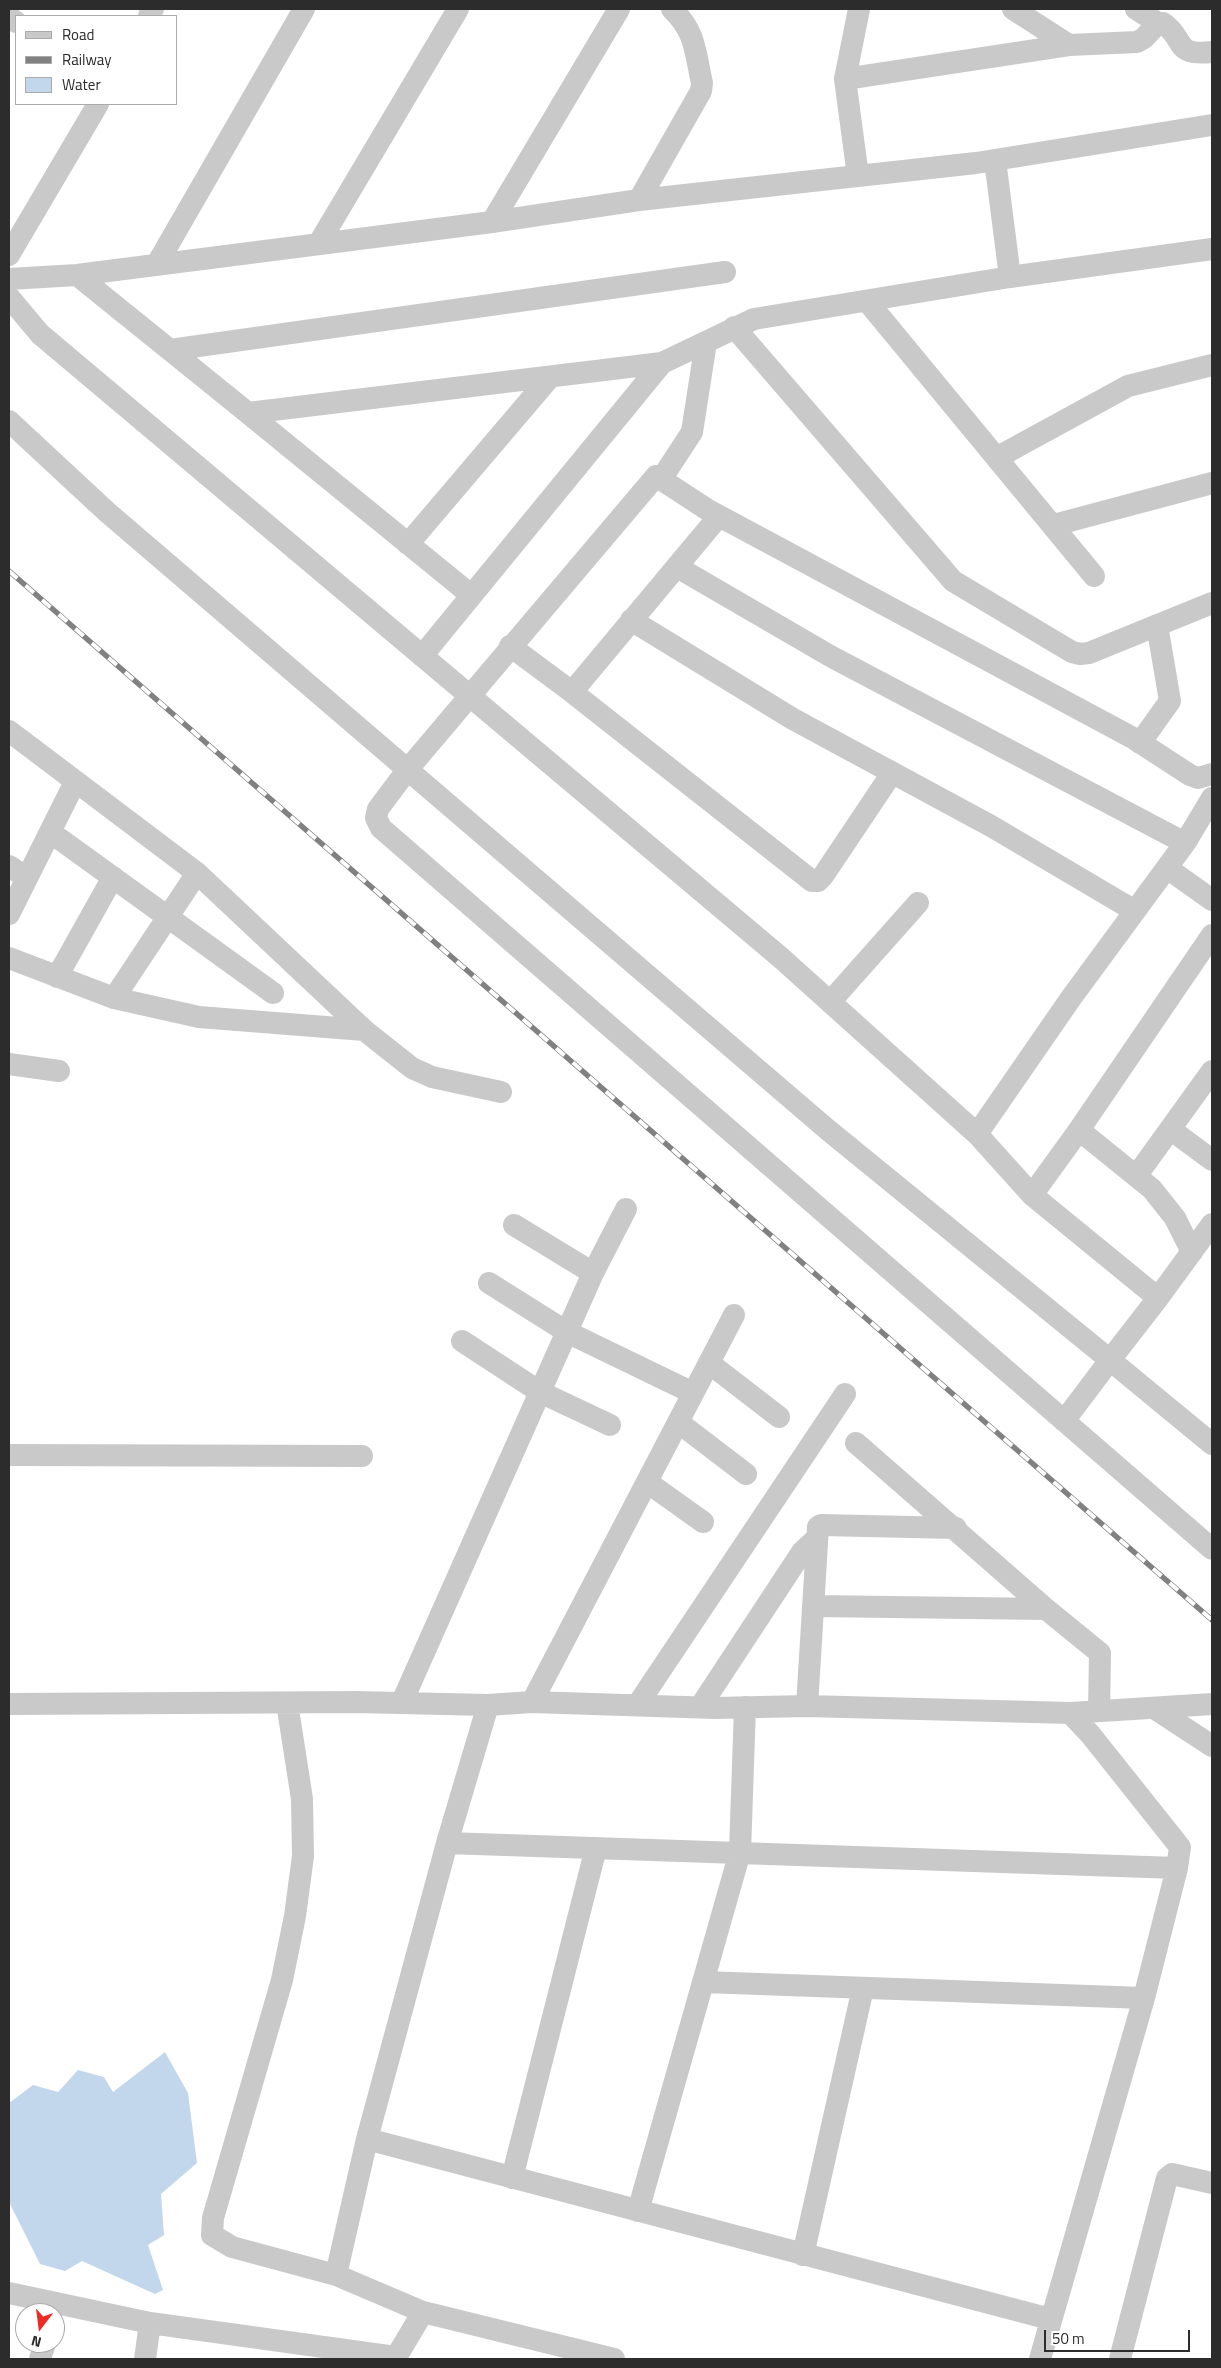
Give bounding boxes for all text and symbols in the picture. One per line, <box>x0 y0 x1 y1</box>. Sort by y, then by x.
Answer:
legend <box>15 15 178 105</box>
text: Road <box>62 23 94 46</box>
text: Railway <box>62 48 112 71</box>
text: Water <box>62 73 101 96</box>
north arrow <box>15 2303 65 2353</box>
scale bar <box>1046 2320 1192 2352</box>
text: 50 m <box>1052 2327 1085 2350</box>
text: N <box>29 2331 44 2353</box>

